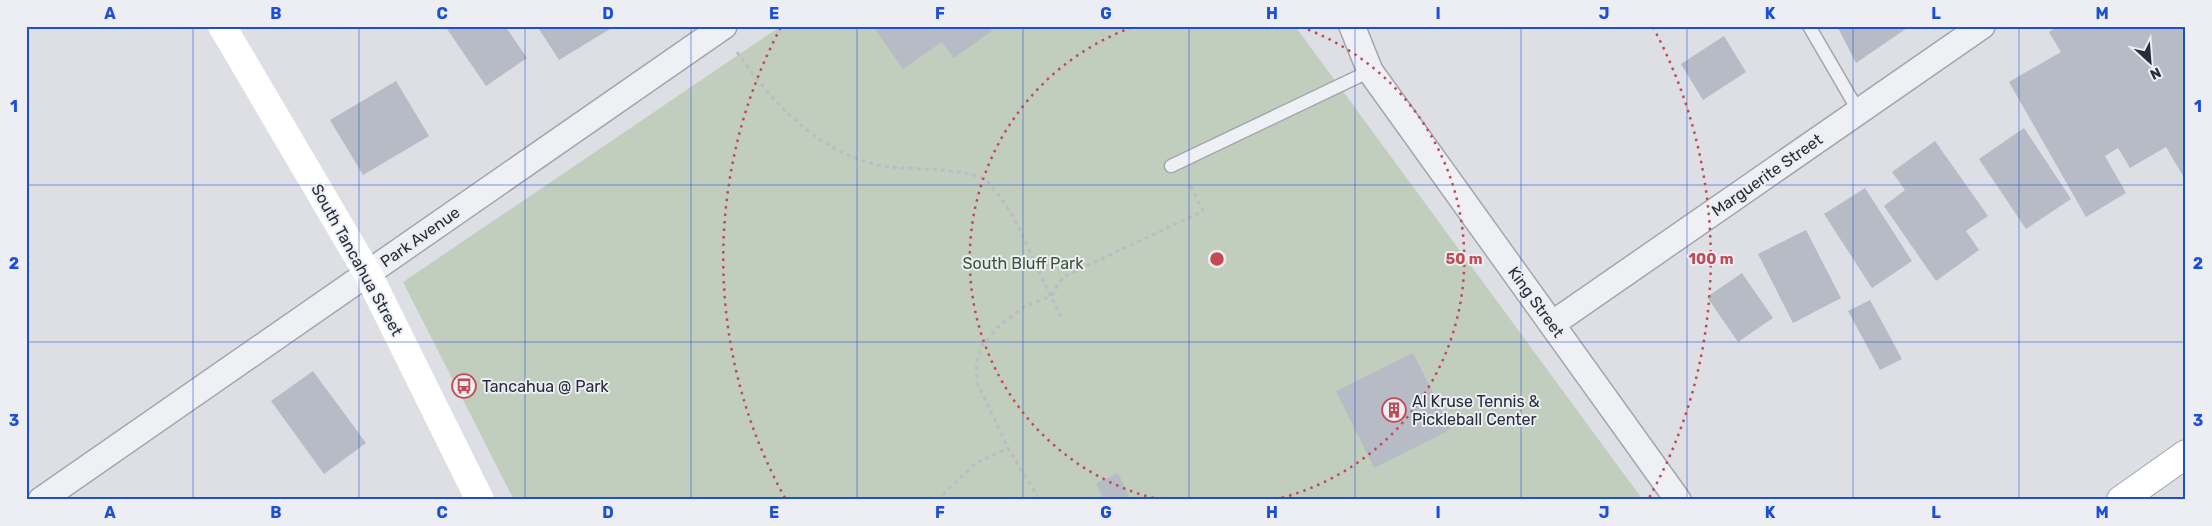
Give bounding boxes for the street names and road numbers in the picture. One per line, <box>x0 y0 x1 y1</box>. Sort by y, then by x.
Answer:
street label: Marguerite Street <box>1708 130 1826 220</box>
street label: South Tancahua Street <box>307 181 407 339</box>
street label: Park Avenue <box>377 203 463 271</box>
street label: King Street <box>1504 263 1568 341</box>

